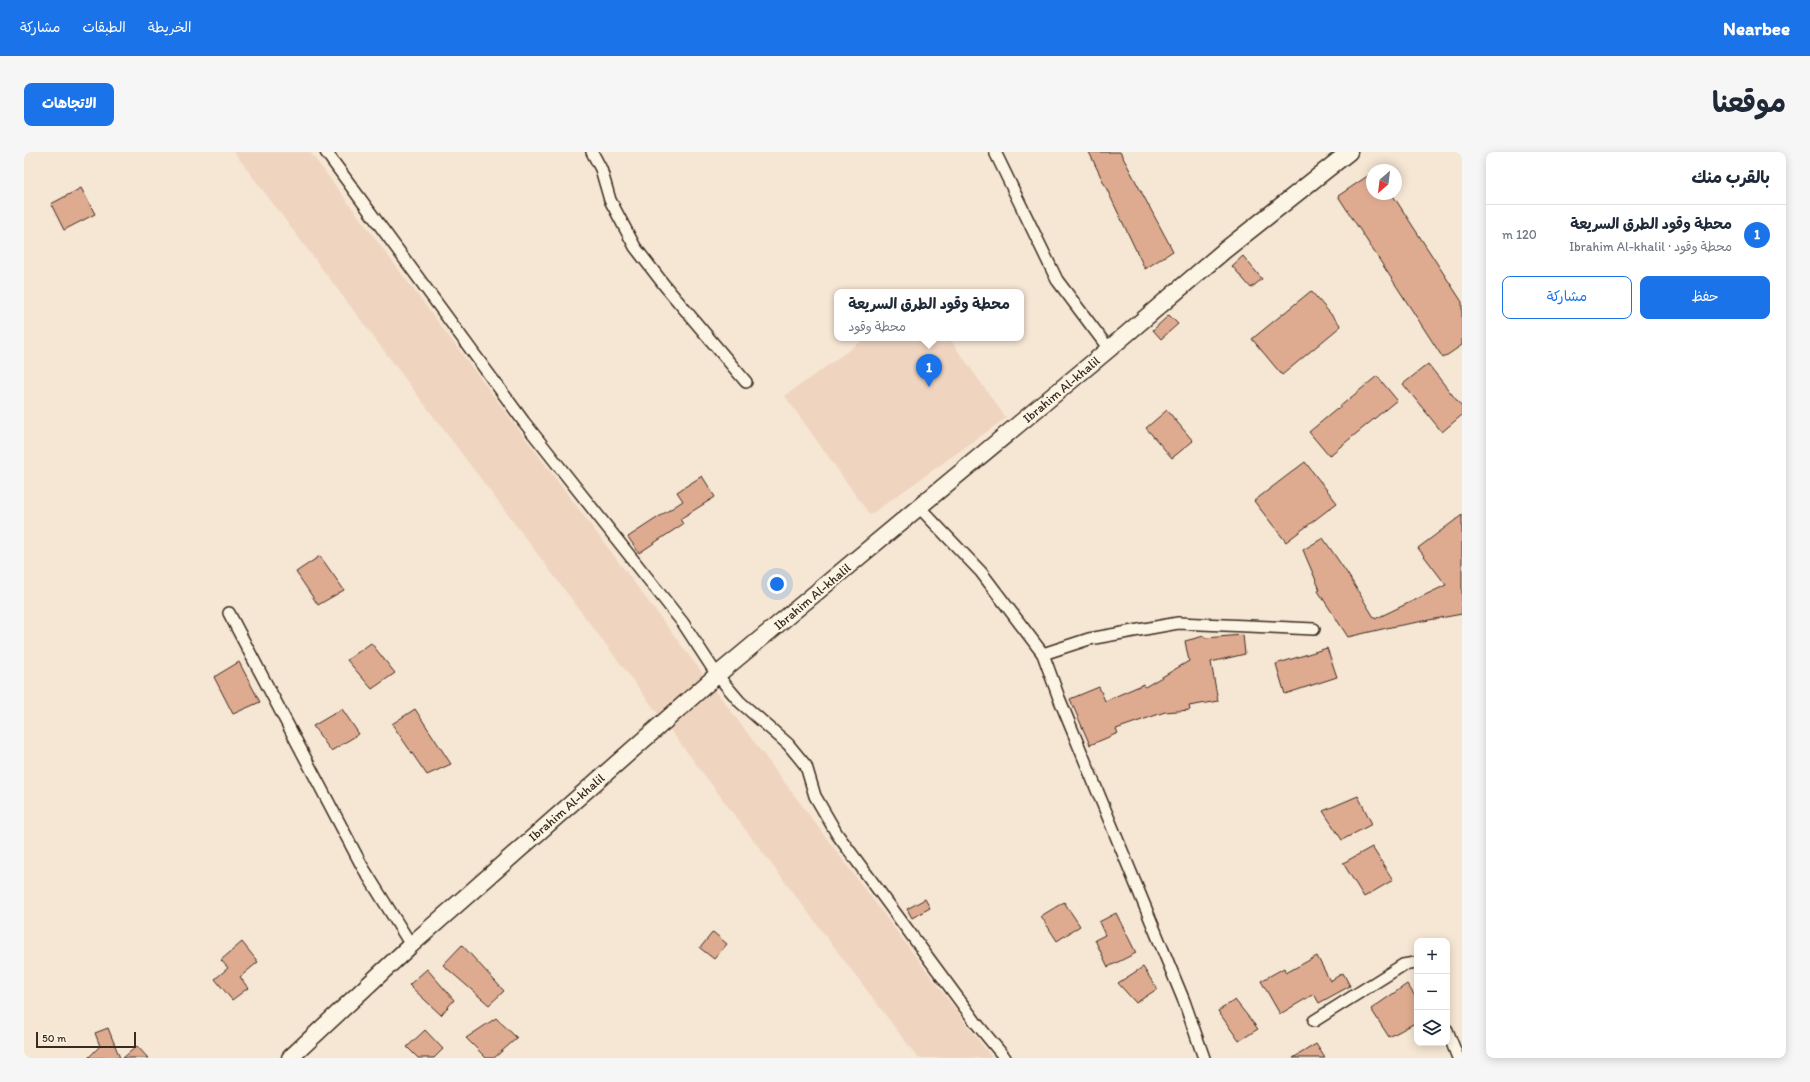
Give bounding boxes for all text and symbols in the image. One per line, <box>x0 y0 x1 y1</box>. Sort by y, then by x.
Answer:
text: Nearbee <box>1723 17 1790 40</box>
text: مشاركة <box>20 19 60 36</box>
text: الطبقات <box>82 19 126 36</box>
text: الخريطة <box>148 19 191 36</box>
button: الاتجاهات <box>24 83 114 126</box>
text: موقعنا <box>1712 85 1786 119</box>
north arrow <box>1366 164 1402 200</box>
text: بالقرب منك <box>1692 167 1770 187</box>
text: محطة وقود الطرق السريعة <box>1570 215 1732 233</box>
text: 120 m <box>1502 227 1537 242</box>
text: 1 <box>1754 227 1760 242</box>
text: محطة وقود · Ibrahim Al-khalil <box>1569 239 1732 254</box>
button: مشاركة <box>1502 276 1632 319</box>
button: حفظ <box>1640 276 1770 319</box>
popup <box>834 289 1024 341</box>
text: محطة وقود الطرق السريعة <box>848 295 1010 313</box>
text: محطة وقود <box>848 319 906 334</box>
street label: Ibrahim Al-khalil <box>1020 353 1103 426</box>
pin: 1 <box>916 354 942 387</box>
street label: Ibrahim Al-khalil <box>771 560 854 633</box>
your location <box>767 574 787 594</box>
street label: Ibrahim Al-khalil <box>525 770 608 844</box>
map controls <box>1414 938 1450 1046</box>
button: + <box>1414 938 1450 974</box>
button: − <box>1414 974 1450 1010</box>
button: layers <box>1414 1010 1450 1046</box>
scale bar <box>36 1030 136 1049</box>
text: 50 m <box>42 1032 66 1045</box>

